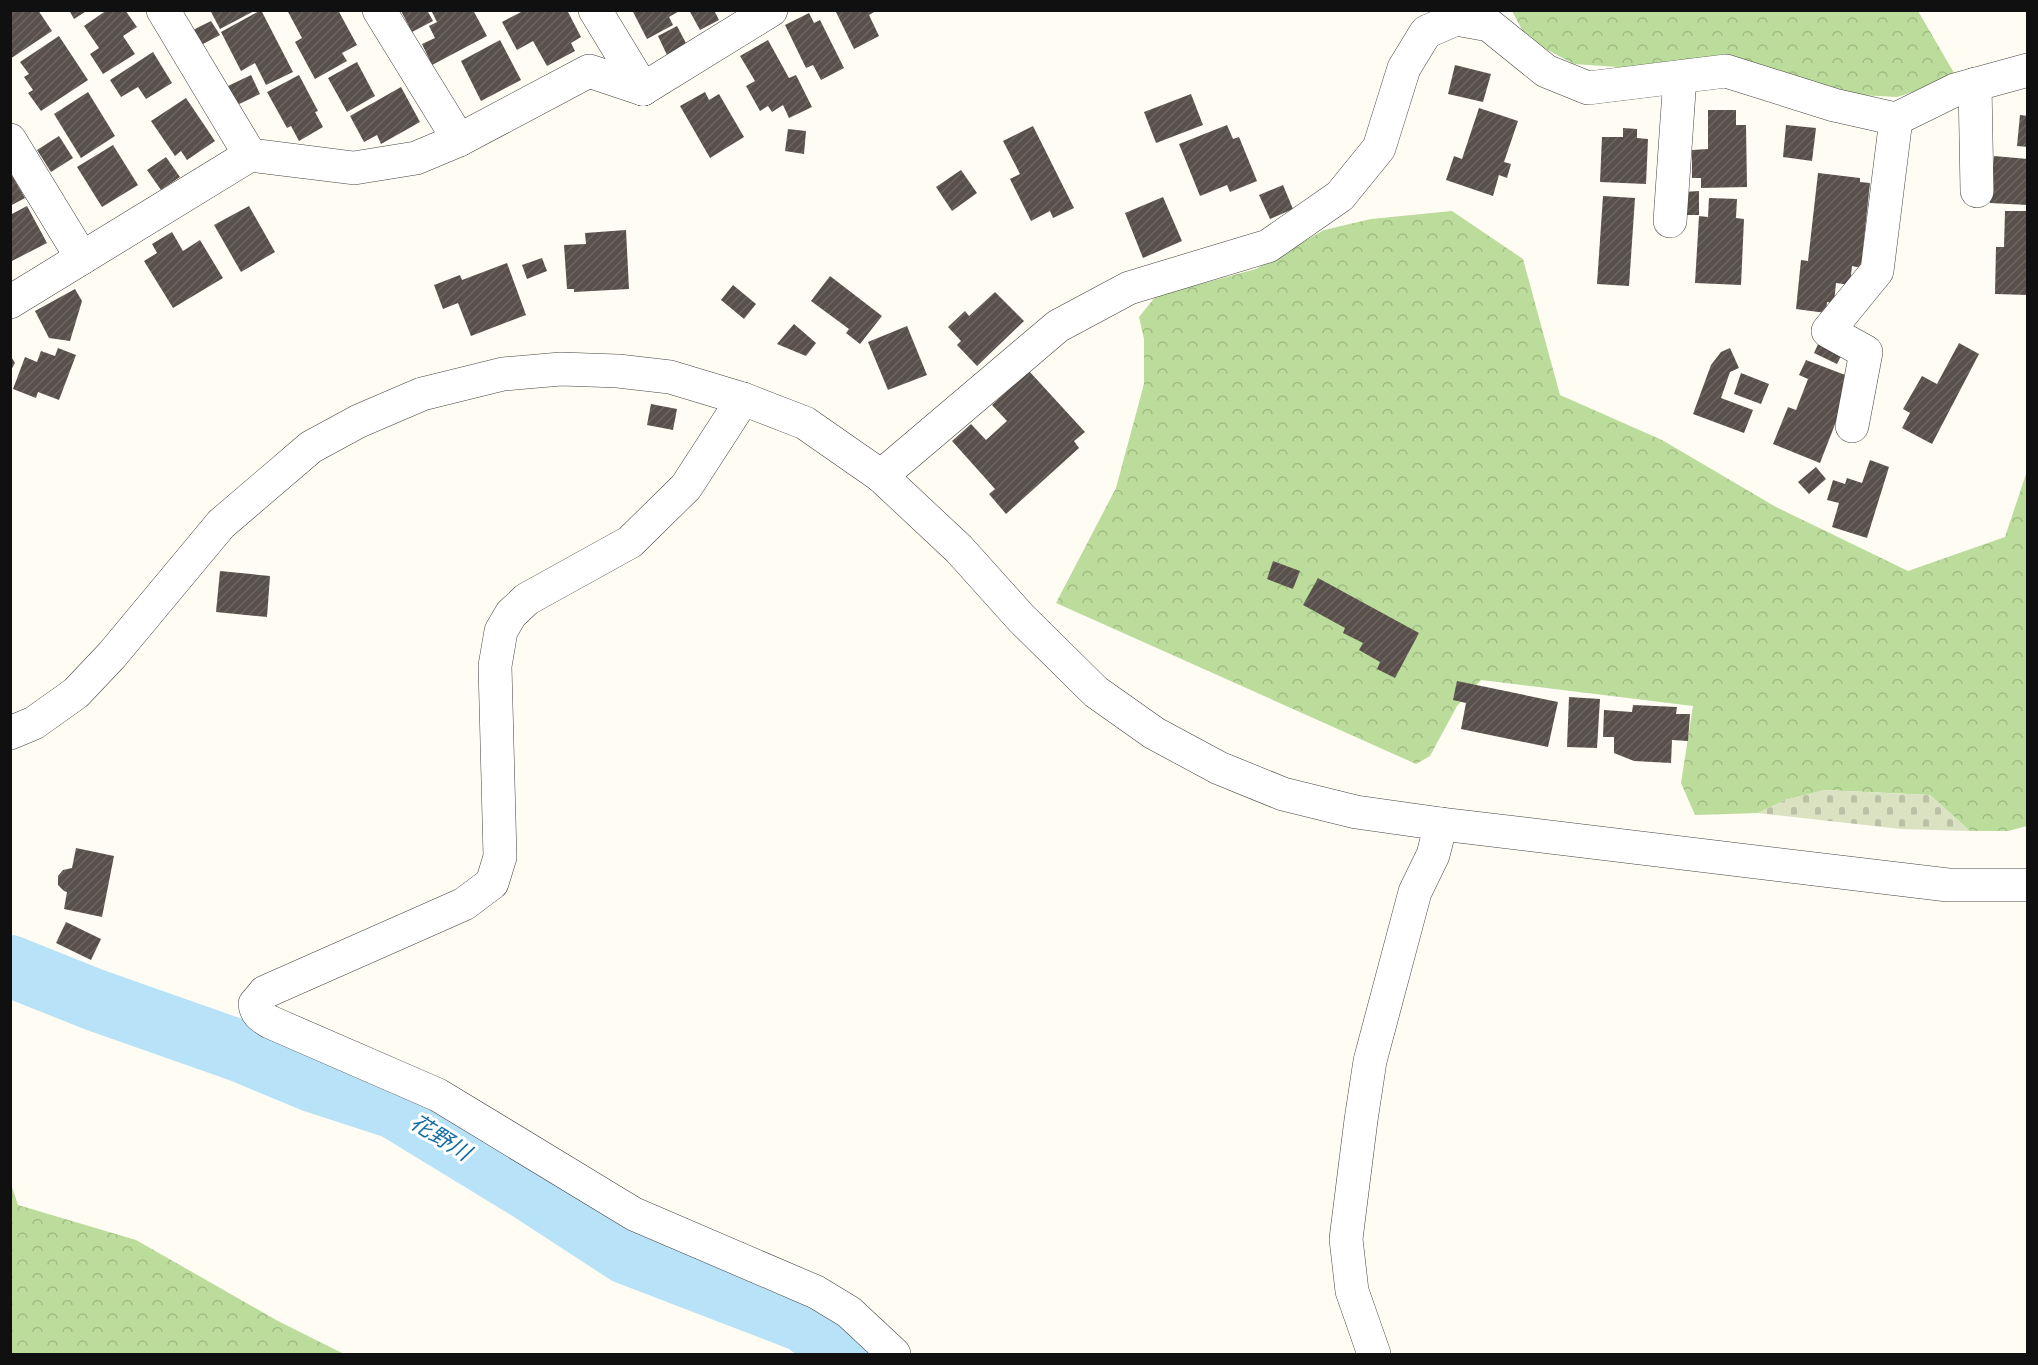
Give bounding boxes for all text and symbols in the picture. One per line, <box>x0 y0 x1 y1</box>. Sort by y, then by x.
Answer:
water label: 花野川 <box>406 1108 478 1167</box>

